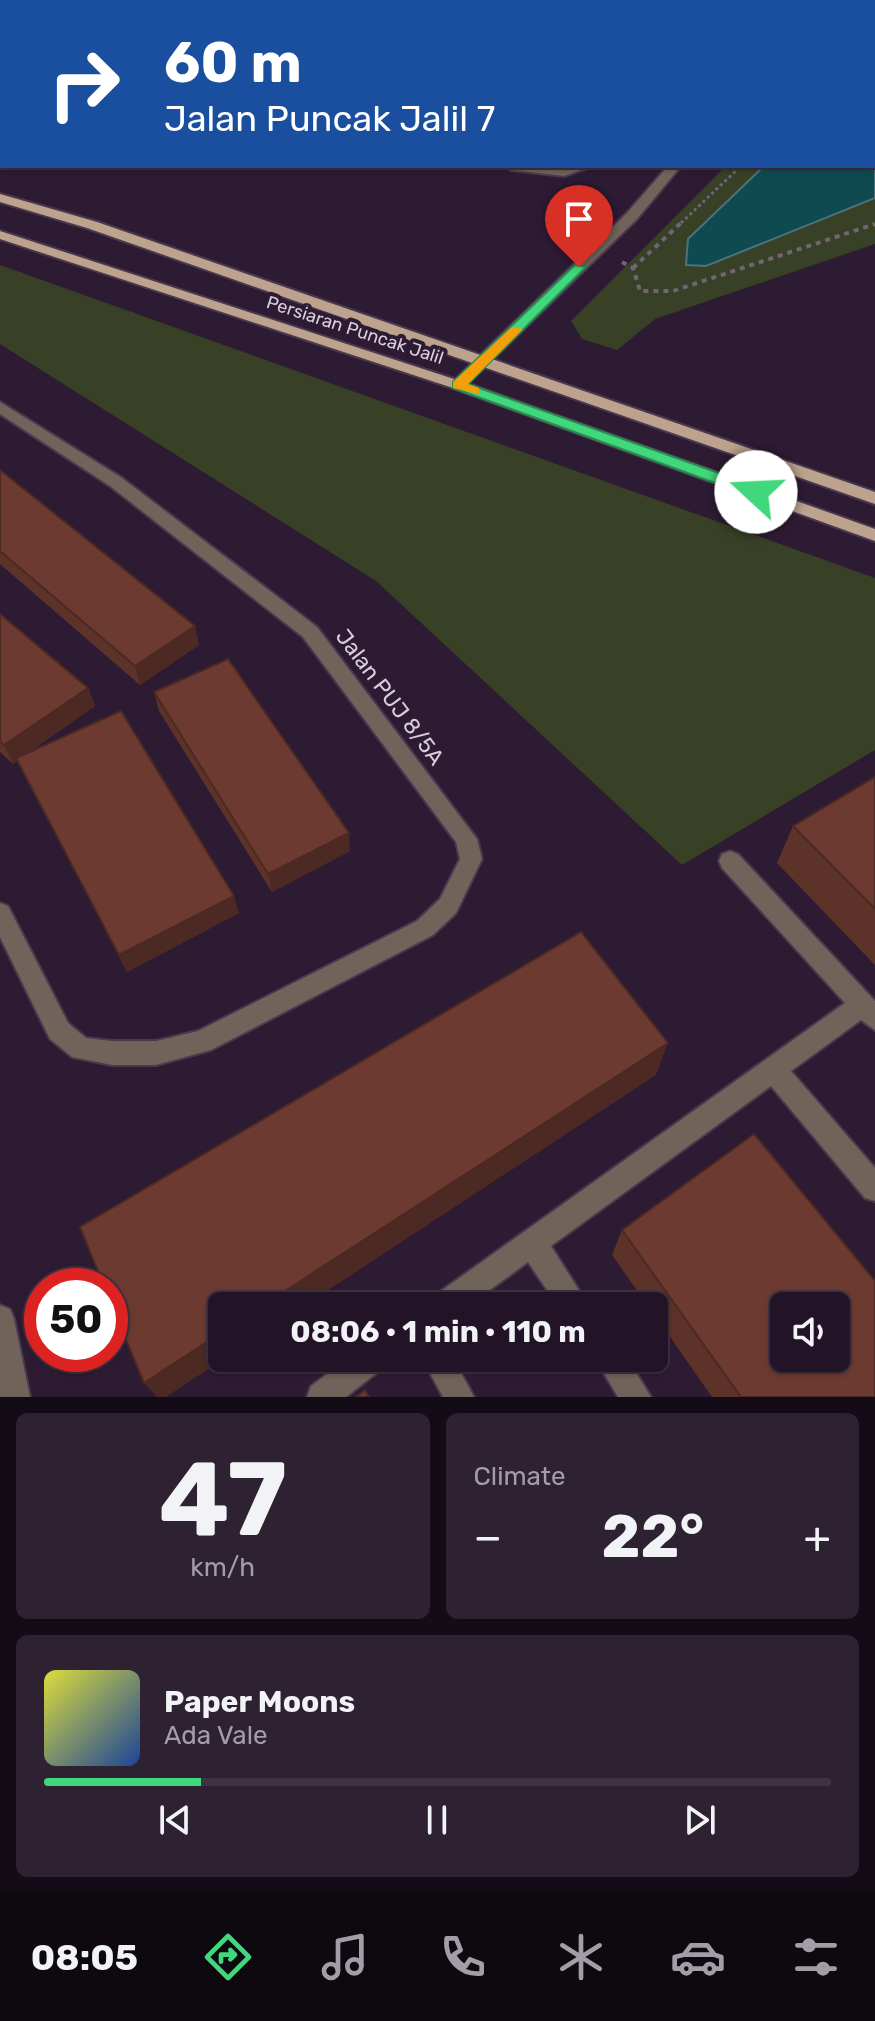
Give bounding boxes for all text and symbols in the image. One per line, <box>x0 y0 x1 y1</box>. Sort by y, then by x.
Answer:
text: 60 m <box>164 30 302 96</box>
icon: right <box>32 32 136 136</box>
text: Jalan Puncak Jalil 7 <box>164 97 495 140</box>
pin <box>545 185 613 267</box>
icon: arrive <box>557 197 601 241</box>
street label: Persiaran Puncak Jalil <box>264 291 446 369</box>
position arrow <box>714 450 798 534</box>
street label: Jalan PUJ 8/5A <box>330 624 450 771</box>
speed limit sign: 50 <box>24 1268 128 1372</box>
map controls <box>770 1292 850 1372</box>
button: sound <box>770 1292 850 1372</box>
text: 08:06 · 1 min · 110 m <box>290 1314 586 1350</box>
text: 47 <box>159 1438 287 1561</box>
text: Climate <box>474 1461 566 1492</box>
text: 22° <box>602 1501 704 1572</box>
text: − <box>474 1511 502 1563</box>
text: + <box>804 1511 831 1563</box>
text: km/h <box>190 1552 255 1583</box>
text: Paper Moons <box>164 1684 355 1720</box>
text: Ada Vale <box>164 1720 268 1751</box>
icon: previous <box>153 1798 197 1842</box>
icon: pause <box>415 1798 459 1842</box>
icon: next <box>678 1798 722 1842</box>
icon: directions <box>200 1929 256 1985</box>
icon: music <box>317 1929 373 1985</box>
icon: phone <box>435 1929 491 1985</box>
icon: climate <box>553 1929 609 1985</box>
icon: car <box>670 1929 726 1985</box>
icon: filters <box>788 1929 844 1985</box>
text: 08:05 <box>31 1936 138 1979</box>

